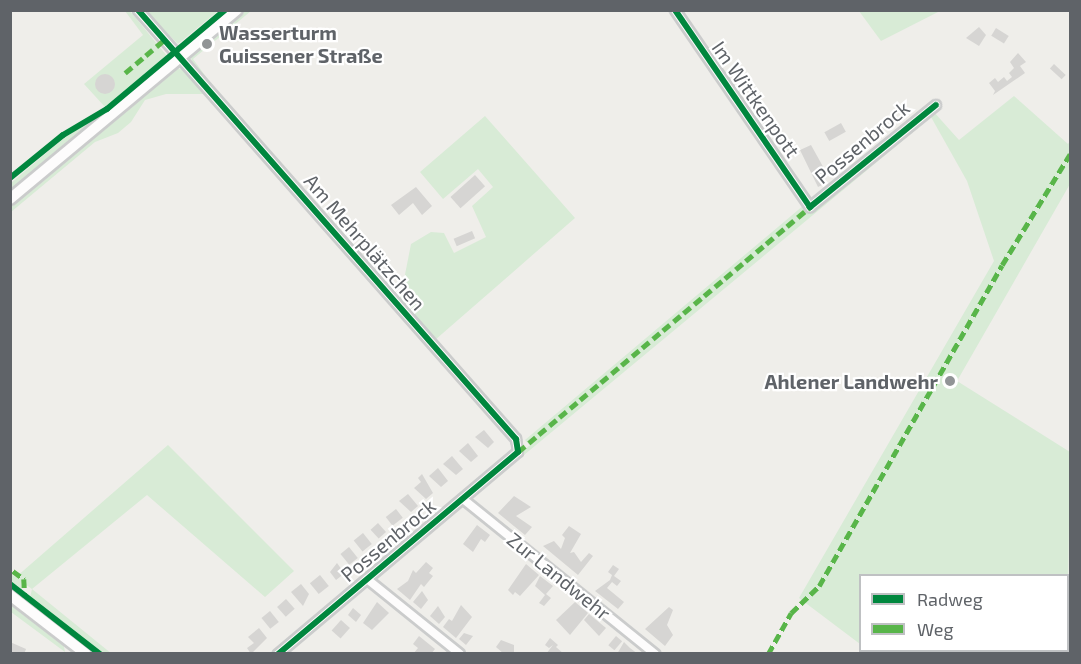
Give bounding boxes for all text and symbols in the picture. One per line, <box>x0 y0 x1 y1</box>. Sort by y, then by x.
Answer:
place label: Wasserturm Guissener Straße <box>219 20 383 67</box>
street label: Im Wittkenpott <box>707 36 805 162</box>
marker: Wasserturm Guissener Straße <box>200 37 214 51</box>
street label: Possenbrock <box>810 95 914 189</box>
street label: Am Mehrplätzchen <box>299 169 431 315</box>
place label: Ahlener Landwehr <box>764 369 938 393</box>
marker: Ahlener Landwehr <box>943 374 957 388</box>
street label: Possenbrock <box>336 493 440 587</box>
street label: Zur Landwehr <box>502 527 616 625</box>
legend <box>859 574 1069 652</box>
text: Radweg <box>917 588 983 610</box>
text: Weg <box>917 618 953 640</box>

